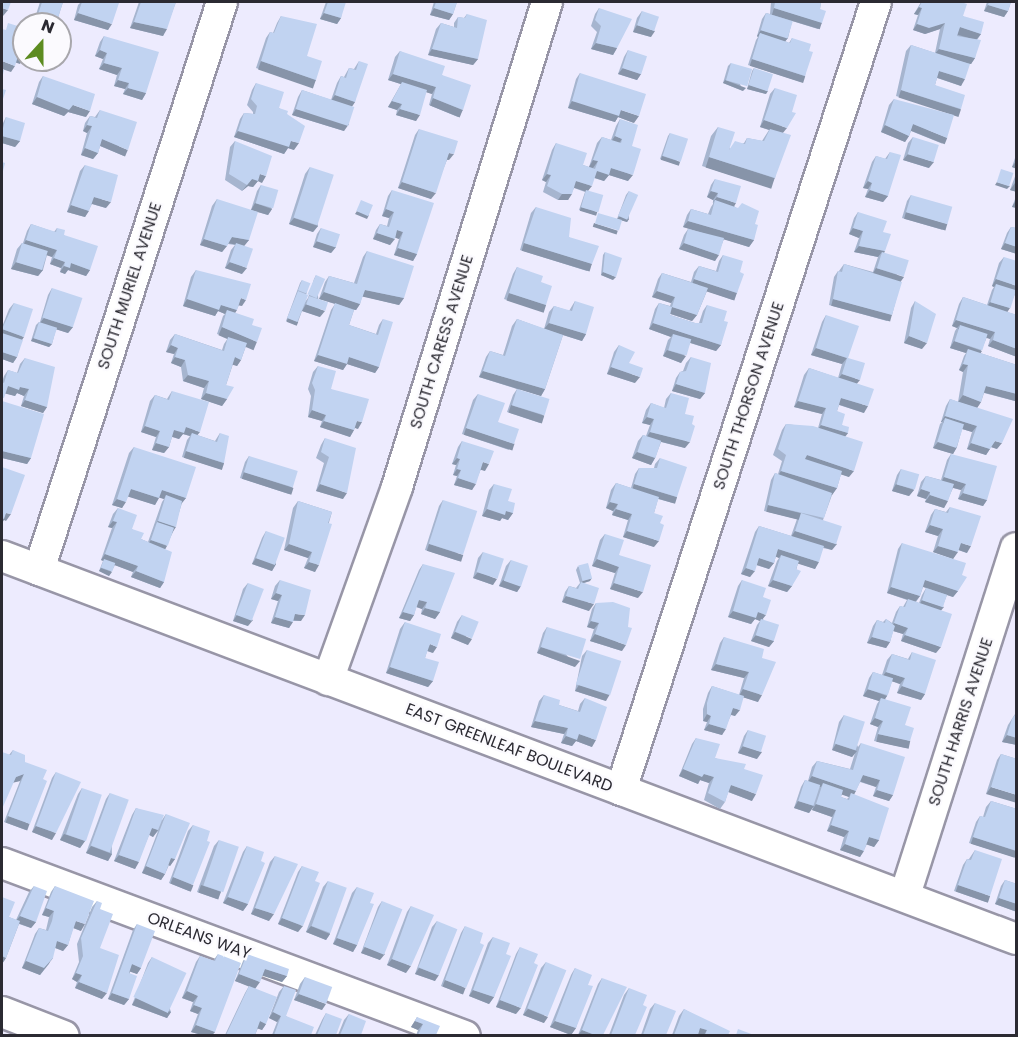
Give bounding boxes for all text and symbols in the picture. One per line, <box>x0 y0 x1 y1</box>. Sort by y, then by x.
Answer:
north arrow <box>12 12 72 72</box>
text: N <box>38 14 58 39</box>
street label: SOUTH MURIEL AVENUE <box>94 200 166 372</box>
street label: SOUTH CARESS AVENUE <box>406 253 478 431</box>
street label: SOUTH THORSON AVENUE <box>710 300 788 492</box>
street label: SOUTH HARRIS AVENUE <box>925 635 997 809</box>
street label: EAST GREENLEAF BOULEVARD <box>403 700 615 796</box>
street label: ORLEANS WAY <box>145 908 253 964</box>

